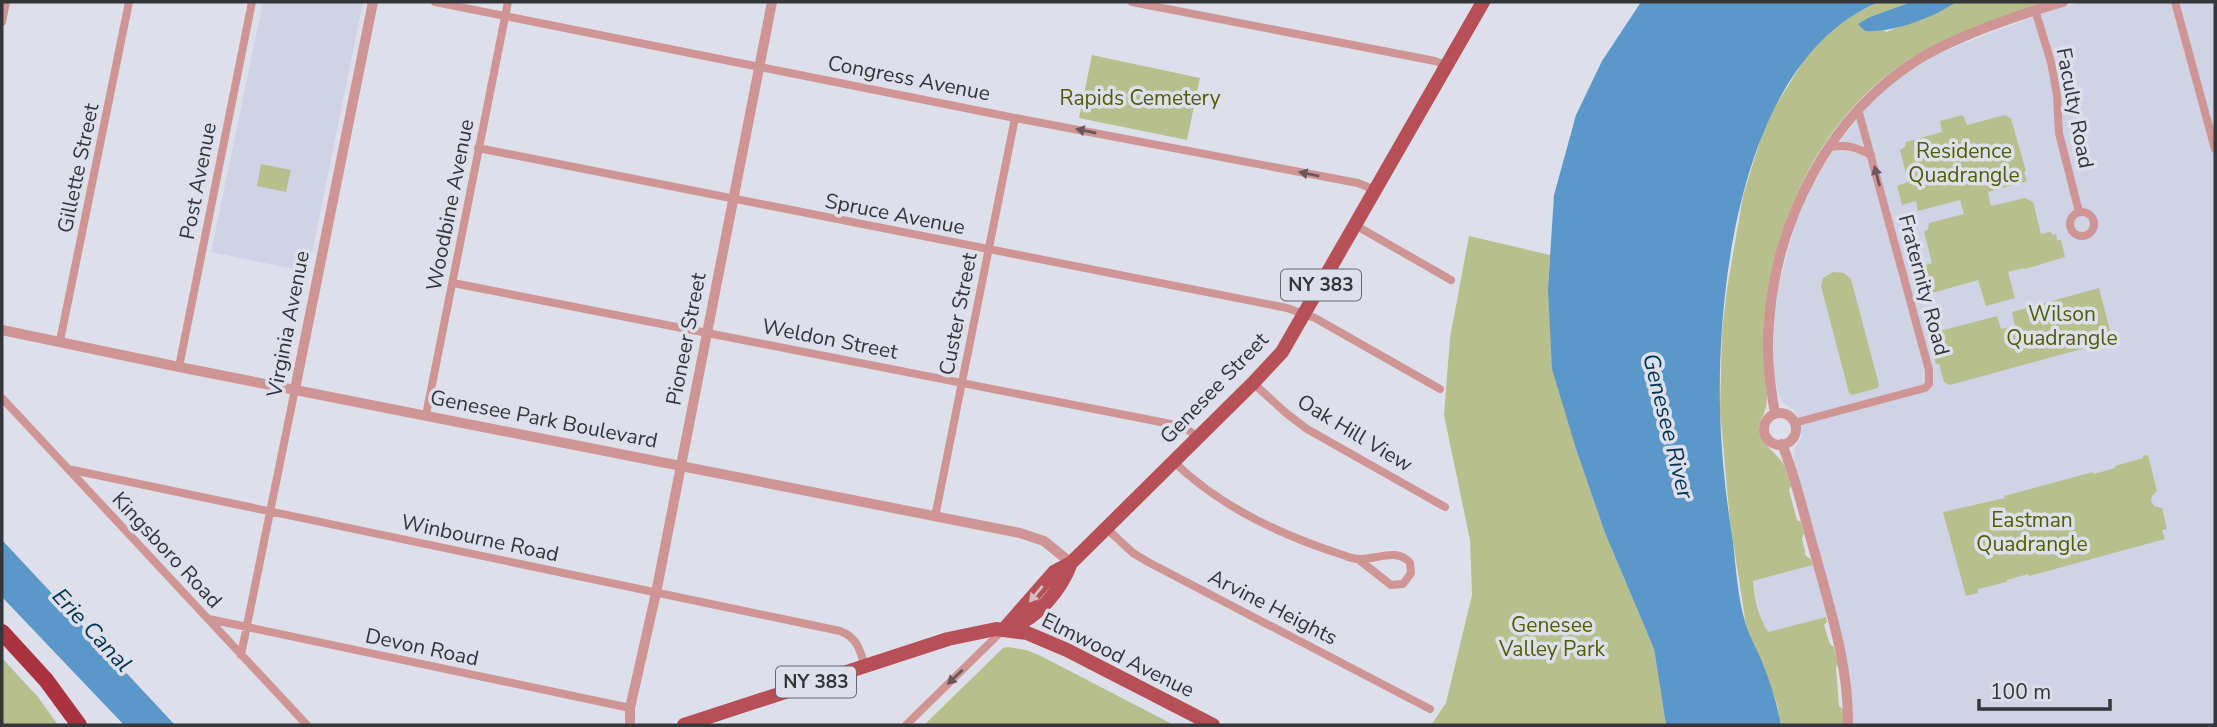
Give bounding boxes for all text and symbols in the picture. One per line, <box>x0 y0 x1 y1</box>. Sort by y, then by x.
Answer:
street label: Faculty Road <box>2050 45 2100 171</box>
street label: Congress Avenue <box>825 49 993 107</box>
park label: Rapids Cemetery <box>1059 84 1221 112</box>
street label: Gillette Street <box>51 100 106 235</box>
street label: Woodbine Avenue <box>420 117 480 293</box>
street label: Post Avenue <box>173 120 223 242</box>
one-way arrow <box>1075 125 1097 136</box>
park label: Residence Quadrangle <box>1908 137 2020 189</box>
one-way arrow <box>1871 165 1882 187</box>
one-way arrow <box>1298 168 1320 179</box>
street label: Spruce Avenue <box>823 187 967 241</box>
street label: Fraternity Road <box>1892 211 1956 359</box>
street label: Virginia Avenue <box>260 248 316 401</box>
street label: Custer Street <box>932 250 984 378</box>
street label: Pioneer Street <box>659 270 713 408</box>
road number: NY 383 <box>1281 270 1361 300</box>
park label: Wilson Quadrangle <box>2006 300 2118 352</box>
street label: Weldon Street <box>760 312 901 366</box>
street label: Genesee Street <box>1154 326 1275 450</box>
water label: Genesee River <box>1635 350 1701 503</box>
street label: Genesee Park Boulevard <box>428 383 660 455</box>
street label: Oak Hill View <box>1292 388 1418 479</box>
street label: Kingsboro Road <box>106 486 228 614</box>
park label: Eastman Quadrangle <box>1976 506 2088 558</box>
street label: Winbourne Road <box>399 508 561 568</box>
street label: Arvine Heights <box>1204 562 1342 652</box>
water label: Erie Canal <box>45 581 139 679</box>
one-way arrow <box>1029 585 1044 602</box>
street label: Elmwood Avenue <box>1037 606 1199 704</box>
park label: Genesee Valley Park <box>1498 611 1605 663</box>
street label: Devon Road <box>363 621 481 673</box>
road number: NY 383 <box>776 666 856 698</box>
scale bar <box>1979 668 2110 712</box>
one-way arrow <box>947 669 963 685</box>
text: 100 m <box>1990 678 2051 706</box>

